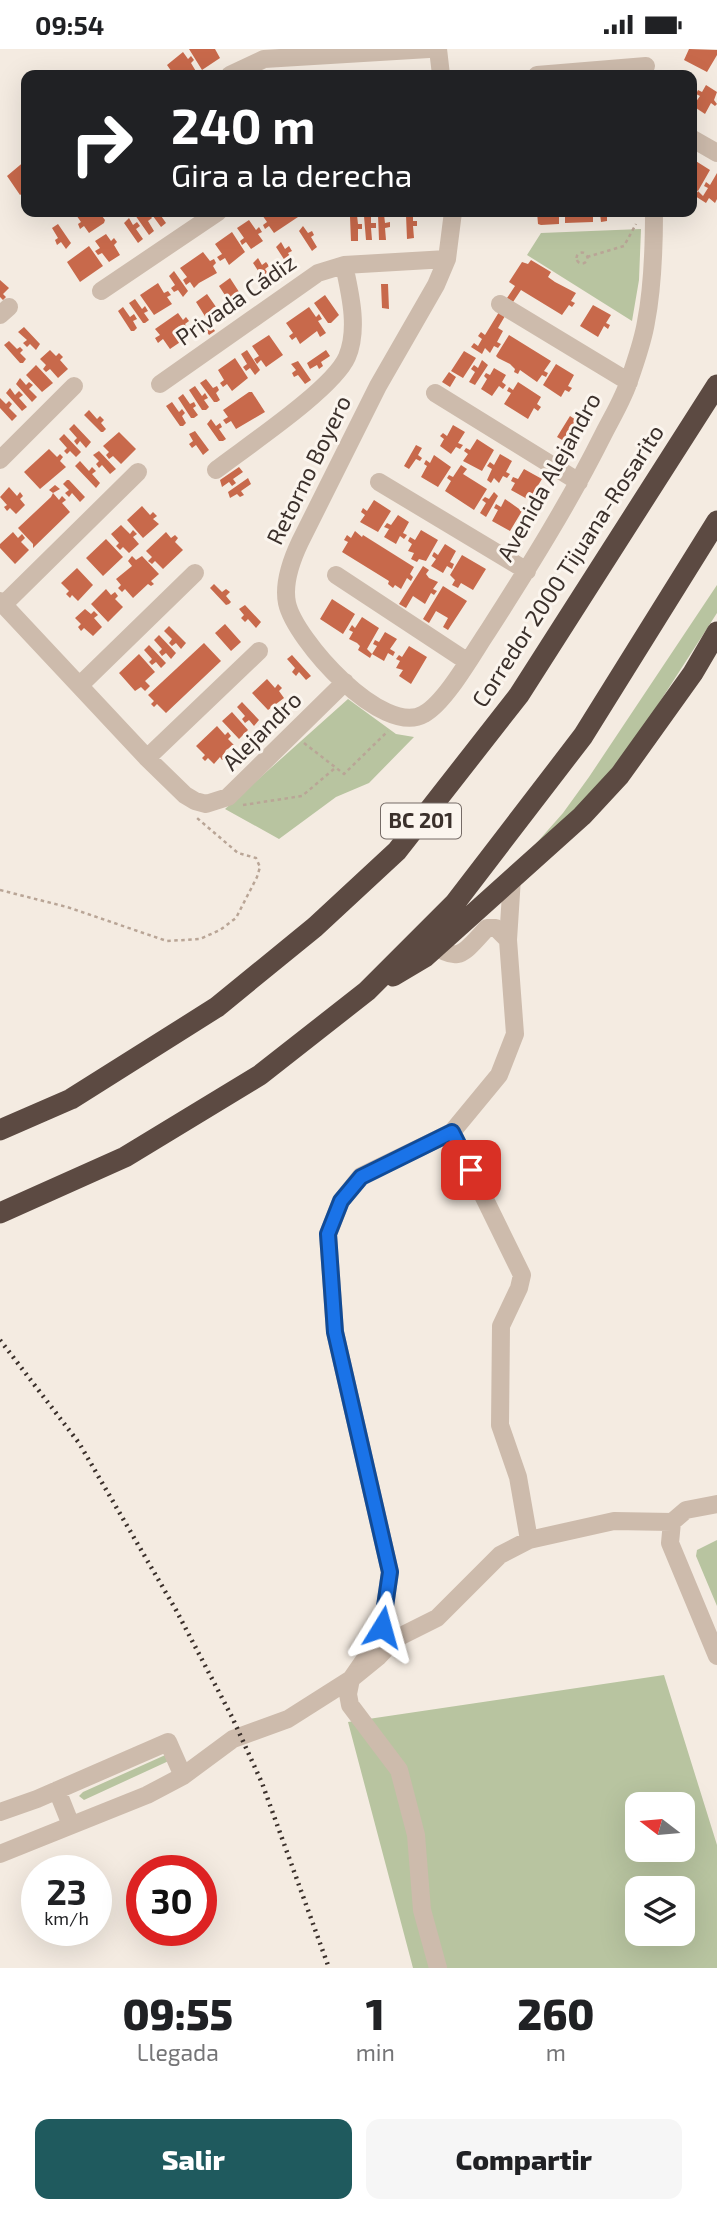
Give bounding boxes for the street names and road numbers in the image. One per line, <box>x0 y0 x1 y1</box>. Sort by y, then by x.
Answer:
street label: Privada Cádiz <box>170 247 301 351</box>
street label: Avenida Alejandro <box>490 387 606 566</box>
street label: Retorno Boyero <box>260 390 356 549</box>
street label: Corredor 2000 Tijuana-Rosarito <box>465 419 669 712</box>
street label: Alejandro <box>216 685 307 776</box>
road number: BC 201 <box>381 803 461 839</box>

